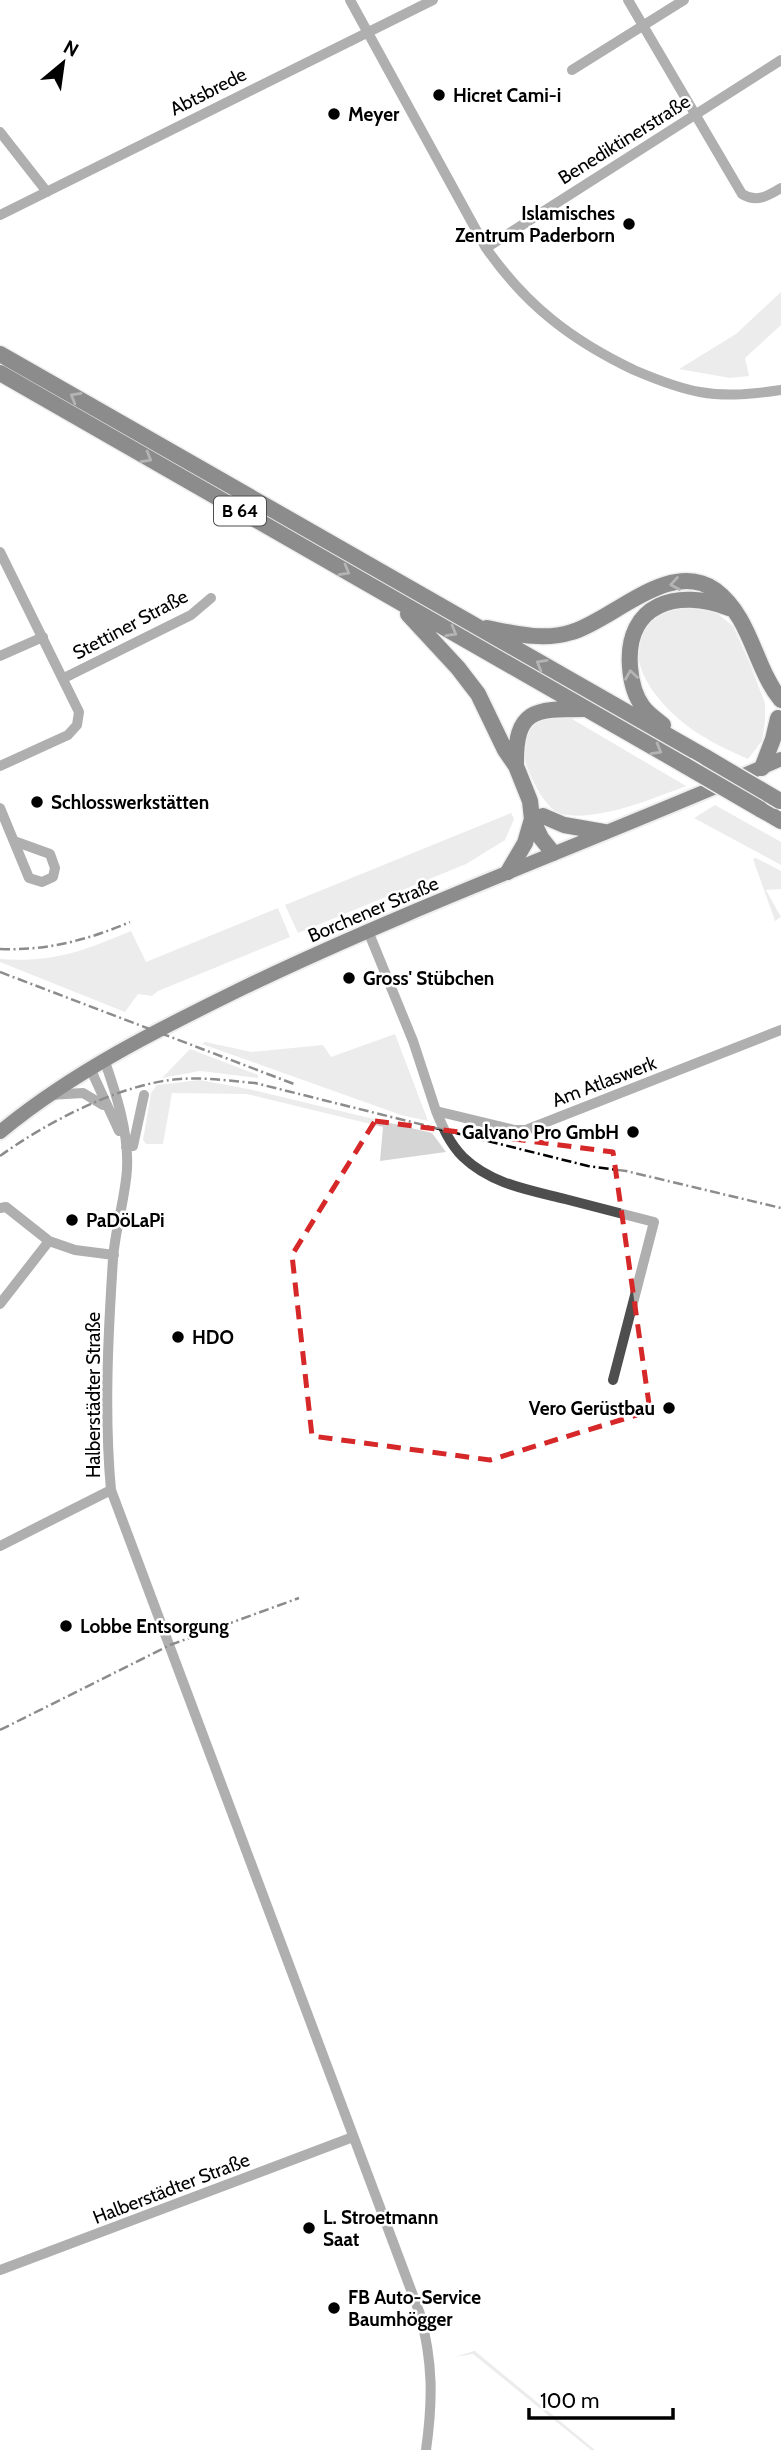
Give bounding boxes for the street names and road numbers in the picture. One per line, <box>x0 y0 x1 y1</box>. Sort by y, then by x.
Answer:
street label: Abtsbrede <box>166 62 251 120</box>
street label: Benediktinerstraße <box>554 89 695 189</box>
road number: B 64 <box>214 496 266 526</box>
street label: Stettiner Straße <box>69 584 192 664</box>
street label: Borchener Straße <box>304 871 442 947</box>
street label: Am Atlaswerk <box>549 1051 660 1112</box>
street label: Halberstädter Straße <box>82 1312 105 1478</box>
street label: Halberstädter Straße <box>89 2148 253 2229</box>

